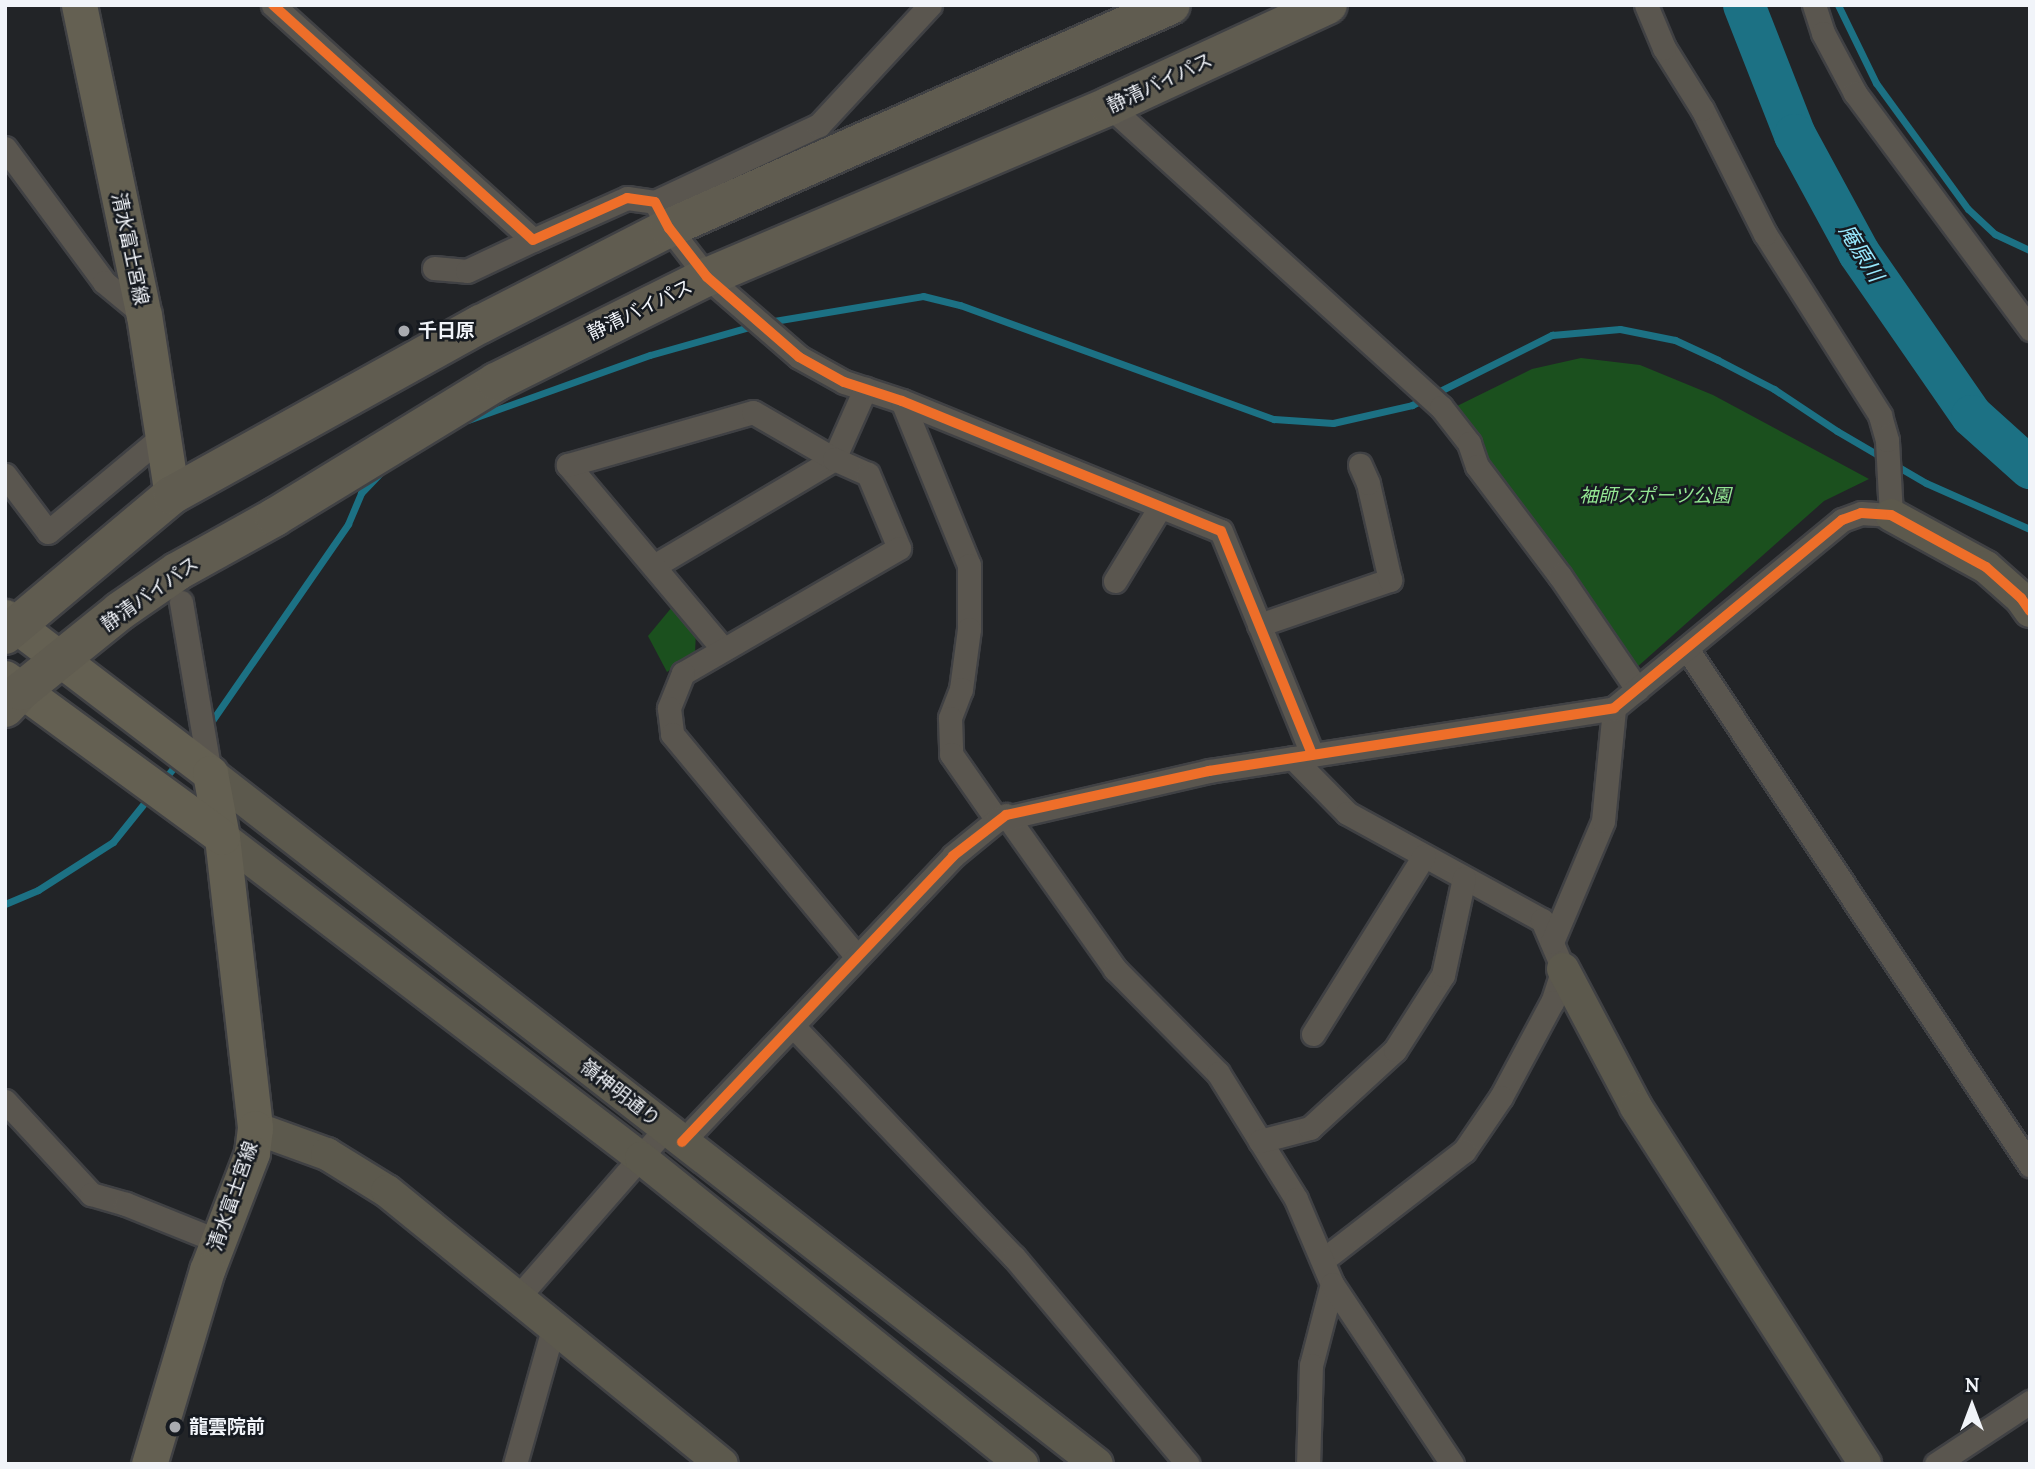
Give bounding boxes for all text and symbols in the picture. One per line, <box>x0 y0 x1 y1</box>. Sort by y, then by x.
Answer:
street label: 静清バイパス <box>1104 49 1216 117</box>
street label: 清水富士宮線 <box>107 191 153 307</box>
water label: 庵原川 <box>1834 220 1888 286</box>
street label: 静清バイパス <box>584 275 696 345</box>
place label: 千日原 <box>418 320 475 342</box>
marker: 千日原 <box>396 323 412 339</box>
park label: 袖師スポーツ公園 <box>1579 485 1731 507</box>
street label: 静清バイパス <box>97 552 203 636</box>
street label: 嶺神明通り <box>576 1055 664 1131</box>
street label: 清水富士宮線 <box>204 1138 262 1254</box>
north arrow <box>1937 1371 2007 1441</box>
text: N <box>1965 1373 1979 1397</box>
place label: 龍雲院前 <box>189 1416 265 1438</box>
marker: 龍雲院前 <box>167 1419 183 1435</box>

